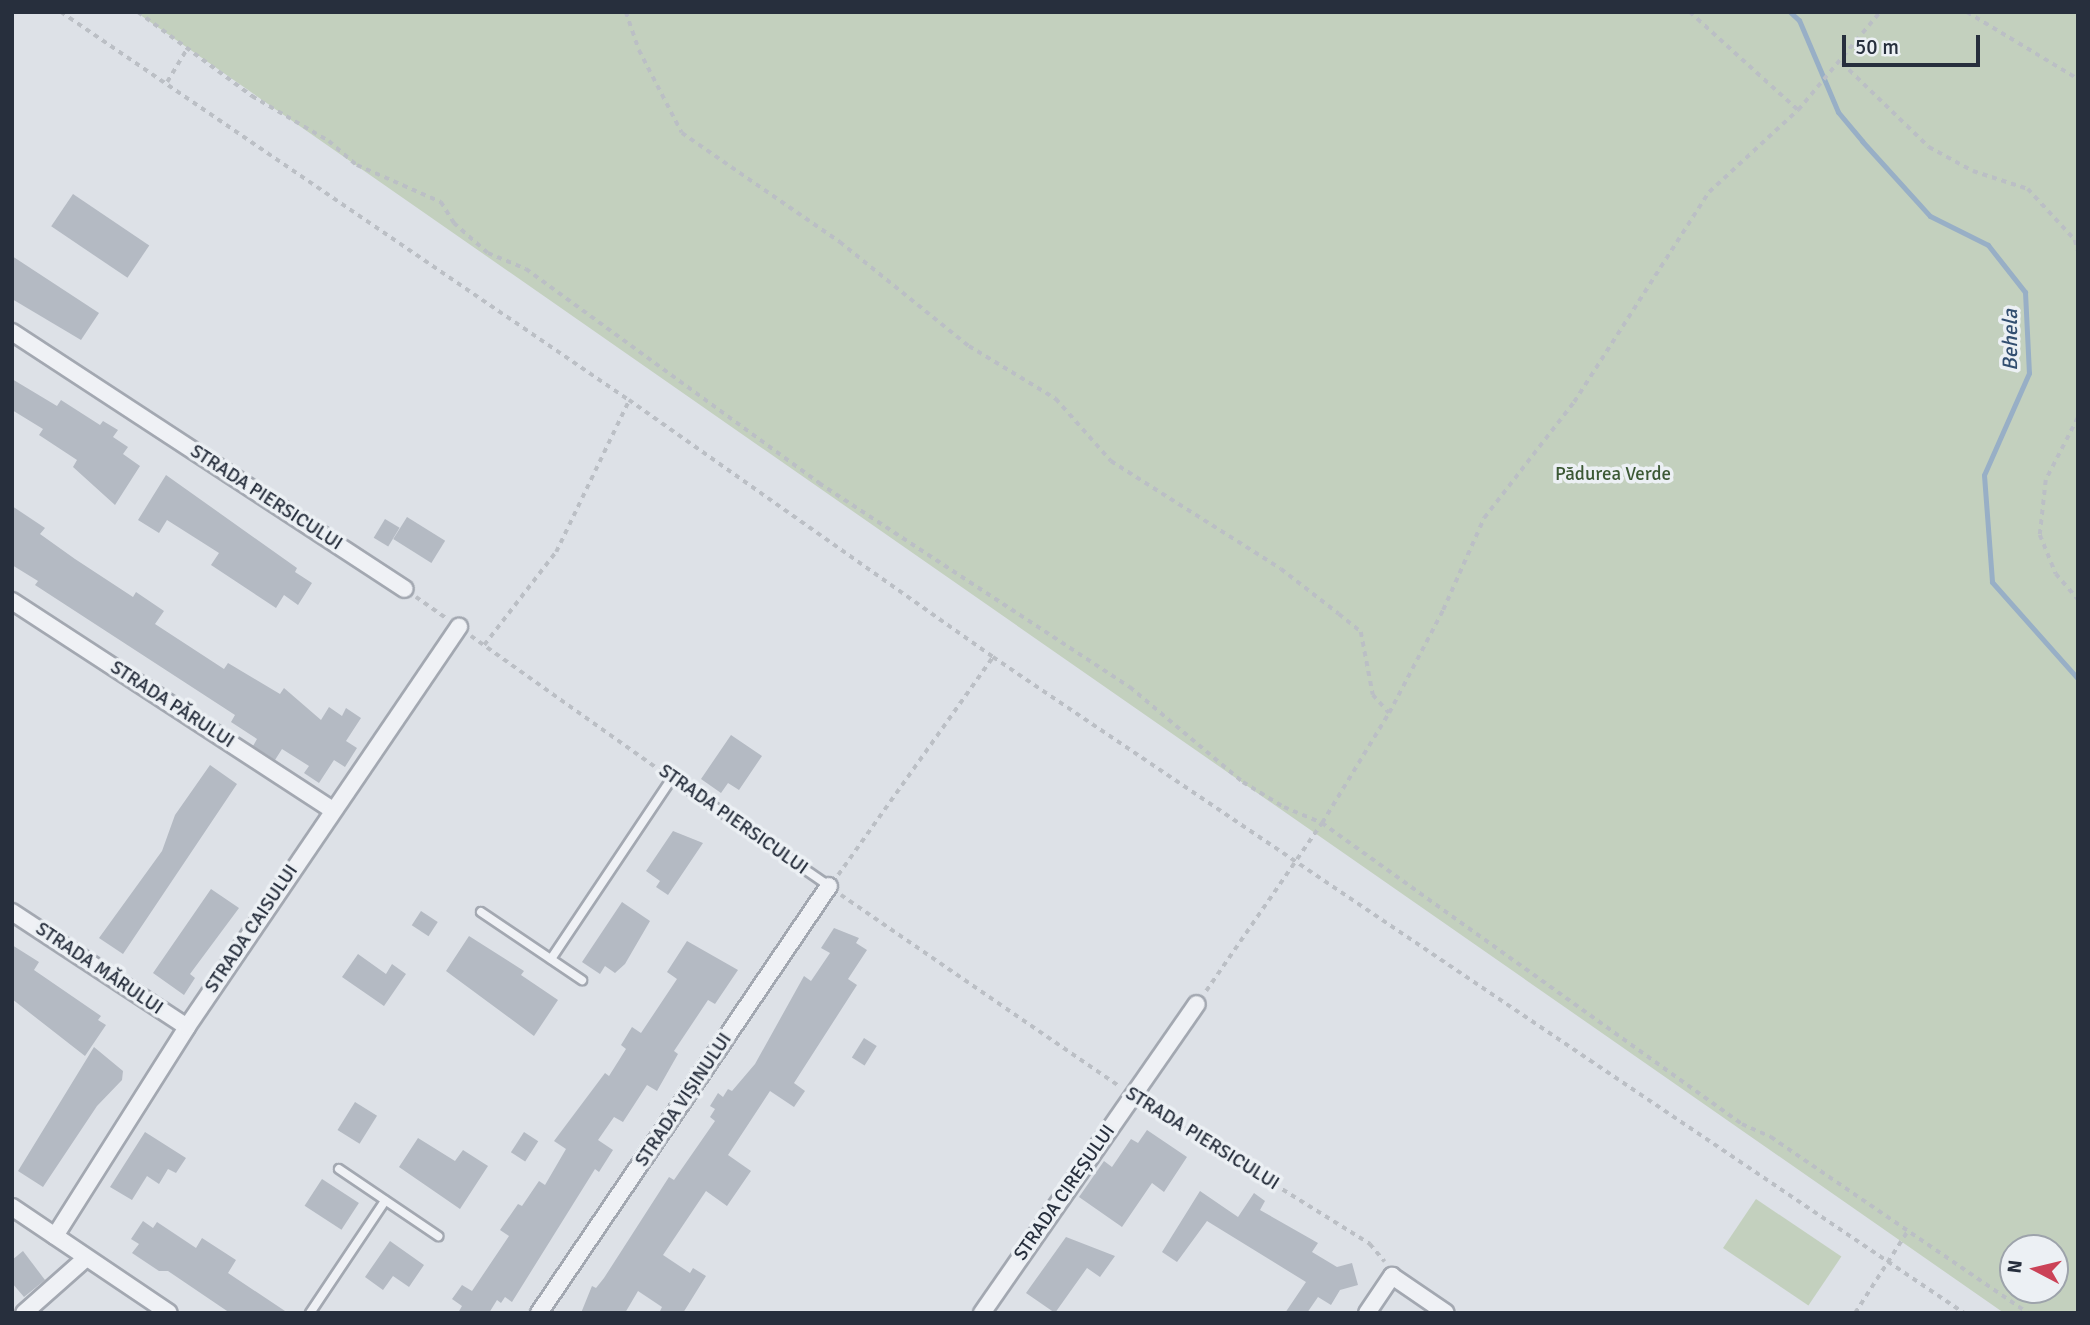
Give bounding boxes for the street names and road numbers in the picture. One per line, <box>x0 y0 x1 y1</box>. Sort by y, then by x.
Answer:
street label: STRADA PIERSICULUI <box>186 440 346 556</box>
street label: STRADA PĂRULUI <box>106 656 238 754</box>
street label: STRADA PIERSICULUI <box>654 760 812 880</box>
street label: STRADA CAISULUI <box>201 860 303 998</box>
street label: STRADA MĂRULUI <box>31 918 167 1020</box>
street label: STRADA VIȘINULUI <box>631 1029 737 1171</box>
street label: STRADA PIERSICULUI <box>1121 1082 1283 1196</box>
street label: STRADA CIREȘULUI <box>1010 1121 1120 1265</box>

